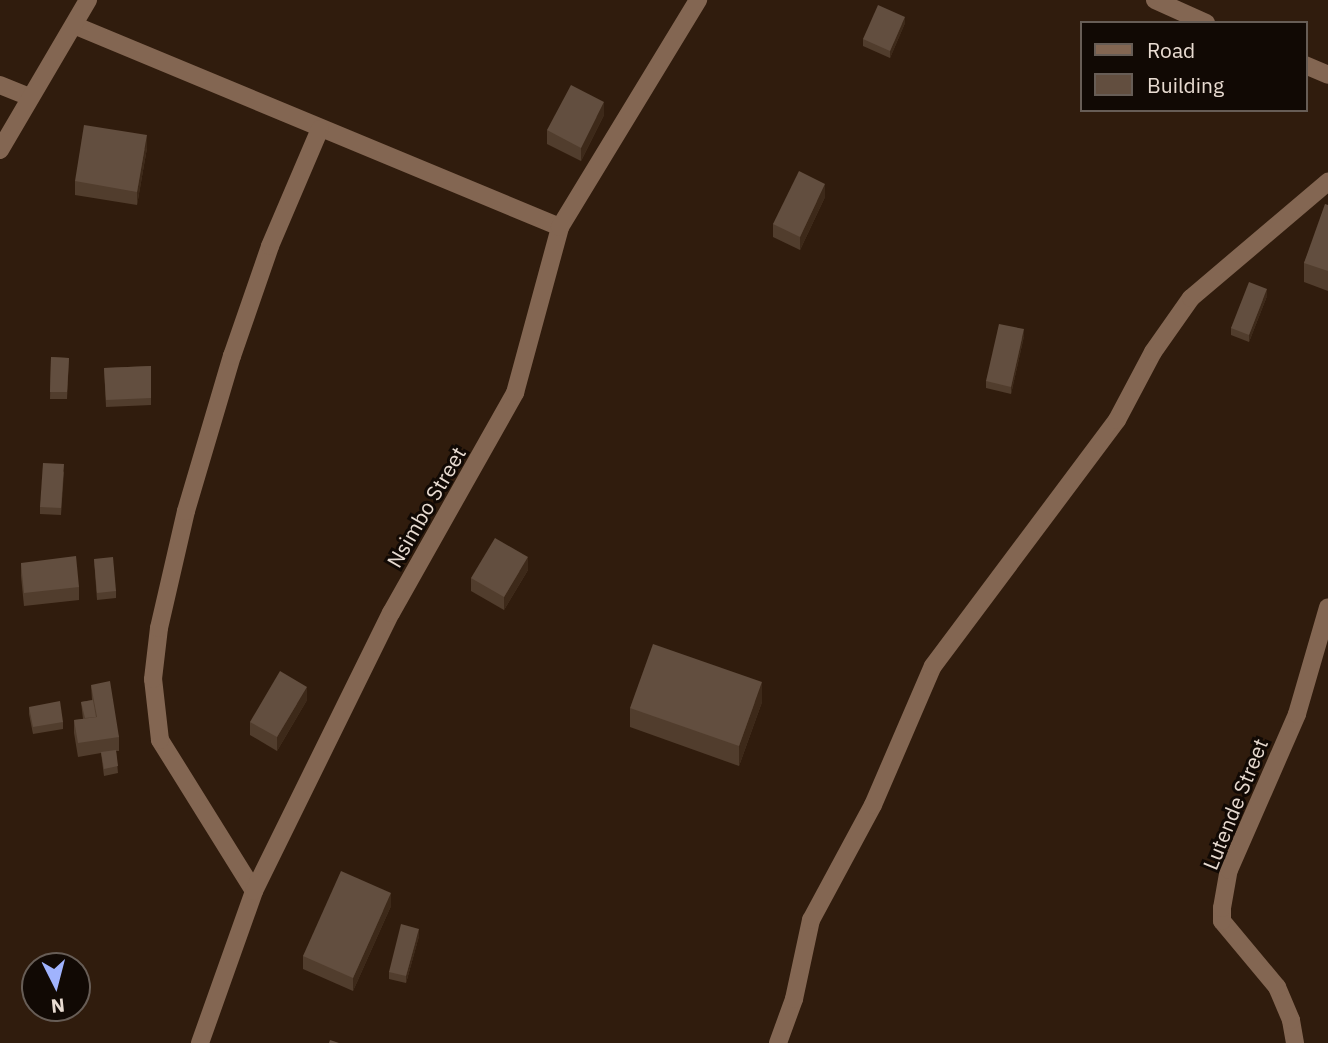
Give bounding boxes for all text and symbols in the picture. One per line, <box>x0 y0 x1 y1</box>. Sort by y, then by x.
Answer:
legend <box>1080 21 1307 112</box>
text: Road <box>1147 36 1195 64</box>
text: Building <box>1147 71 1224 99</box>
street label: Nsimbo Street <box>381 442 471 572</box>
street label: Lutende Street <box>1197 735 1273 873</box>
north arrow <box>21 952 91 1022</box>
text: N <box>50 993 66 1019</box>

